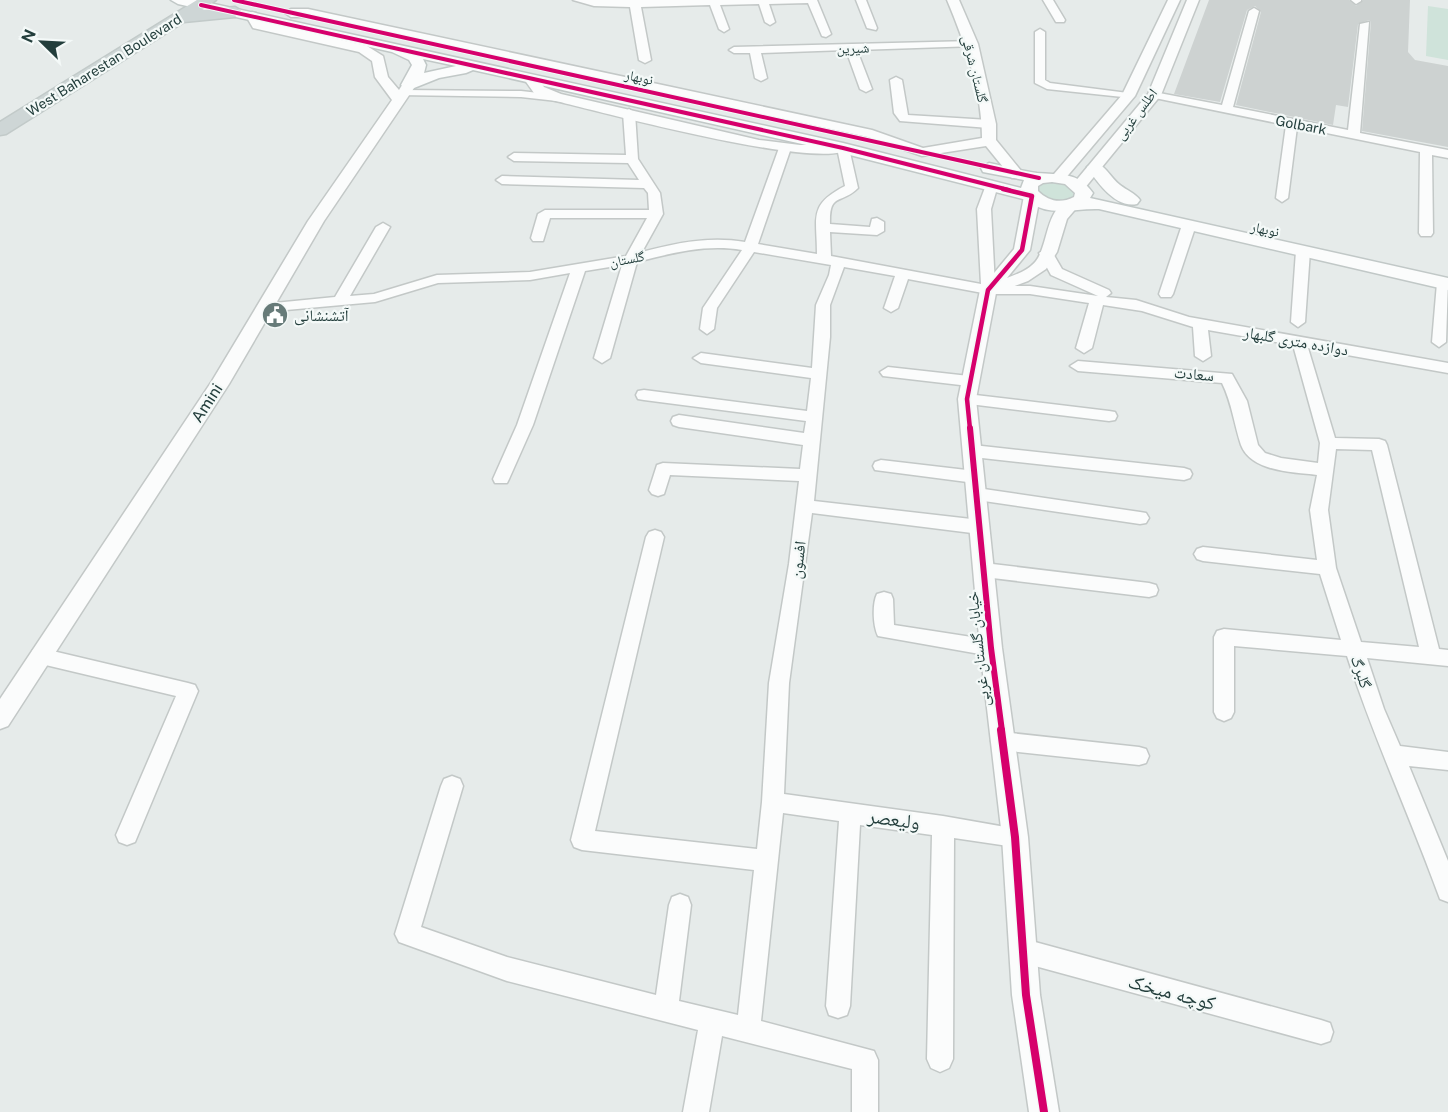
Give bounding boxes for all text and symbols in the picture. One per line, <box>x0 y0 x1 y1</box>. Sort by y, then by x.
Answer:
street label: West Baharestan Boulevard <box>24 11 184 119</box>
north arrow <box>12 12 72 72</box>
text: N <box>18 27 40 46</box>
street label: گلستان شرقی <box>958 34 991 105</box>
street label: شیرین <box>836 40 870 57</box>
street label: نوبهار <box>622 66 655 89</box>
street label: اطلس غربی <box>1112 85 1161 143</box>
street label: Golbark <box>1274 112 1328 138</box>
street label: نوبهار <box>1248 218 1281 241</box>
street label: گلستان <box>608 248 646 271</box>
public building icon: آتشنشانی <box>260 300 290 330</box>
place label: آتشنشانی <box>294 306 350 326</box>
street label: دوازده متری گلبهار <box>1241 322 1350 361</box>
street label: سعادت <box>1173 363 1215 385</box>
street label: Amini <box>187 380 227 426</box>
street label: افسون <box>786 540 811 580</box>
street label: خیابان گلستان غربی <box>962 590 994 708</box>
street label: گلبرگ <box>1347 653 1376 691</box>
street label: ولیعصر <box>865 803 922 835</box>
street label: کوچه میخک <box>1126 969 1218 1015</box>

